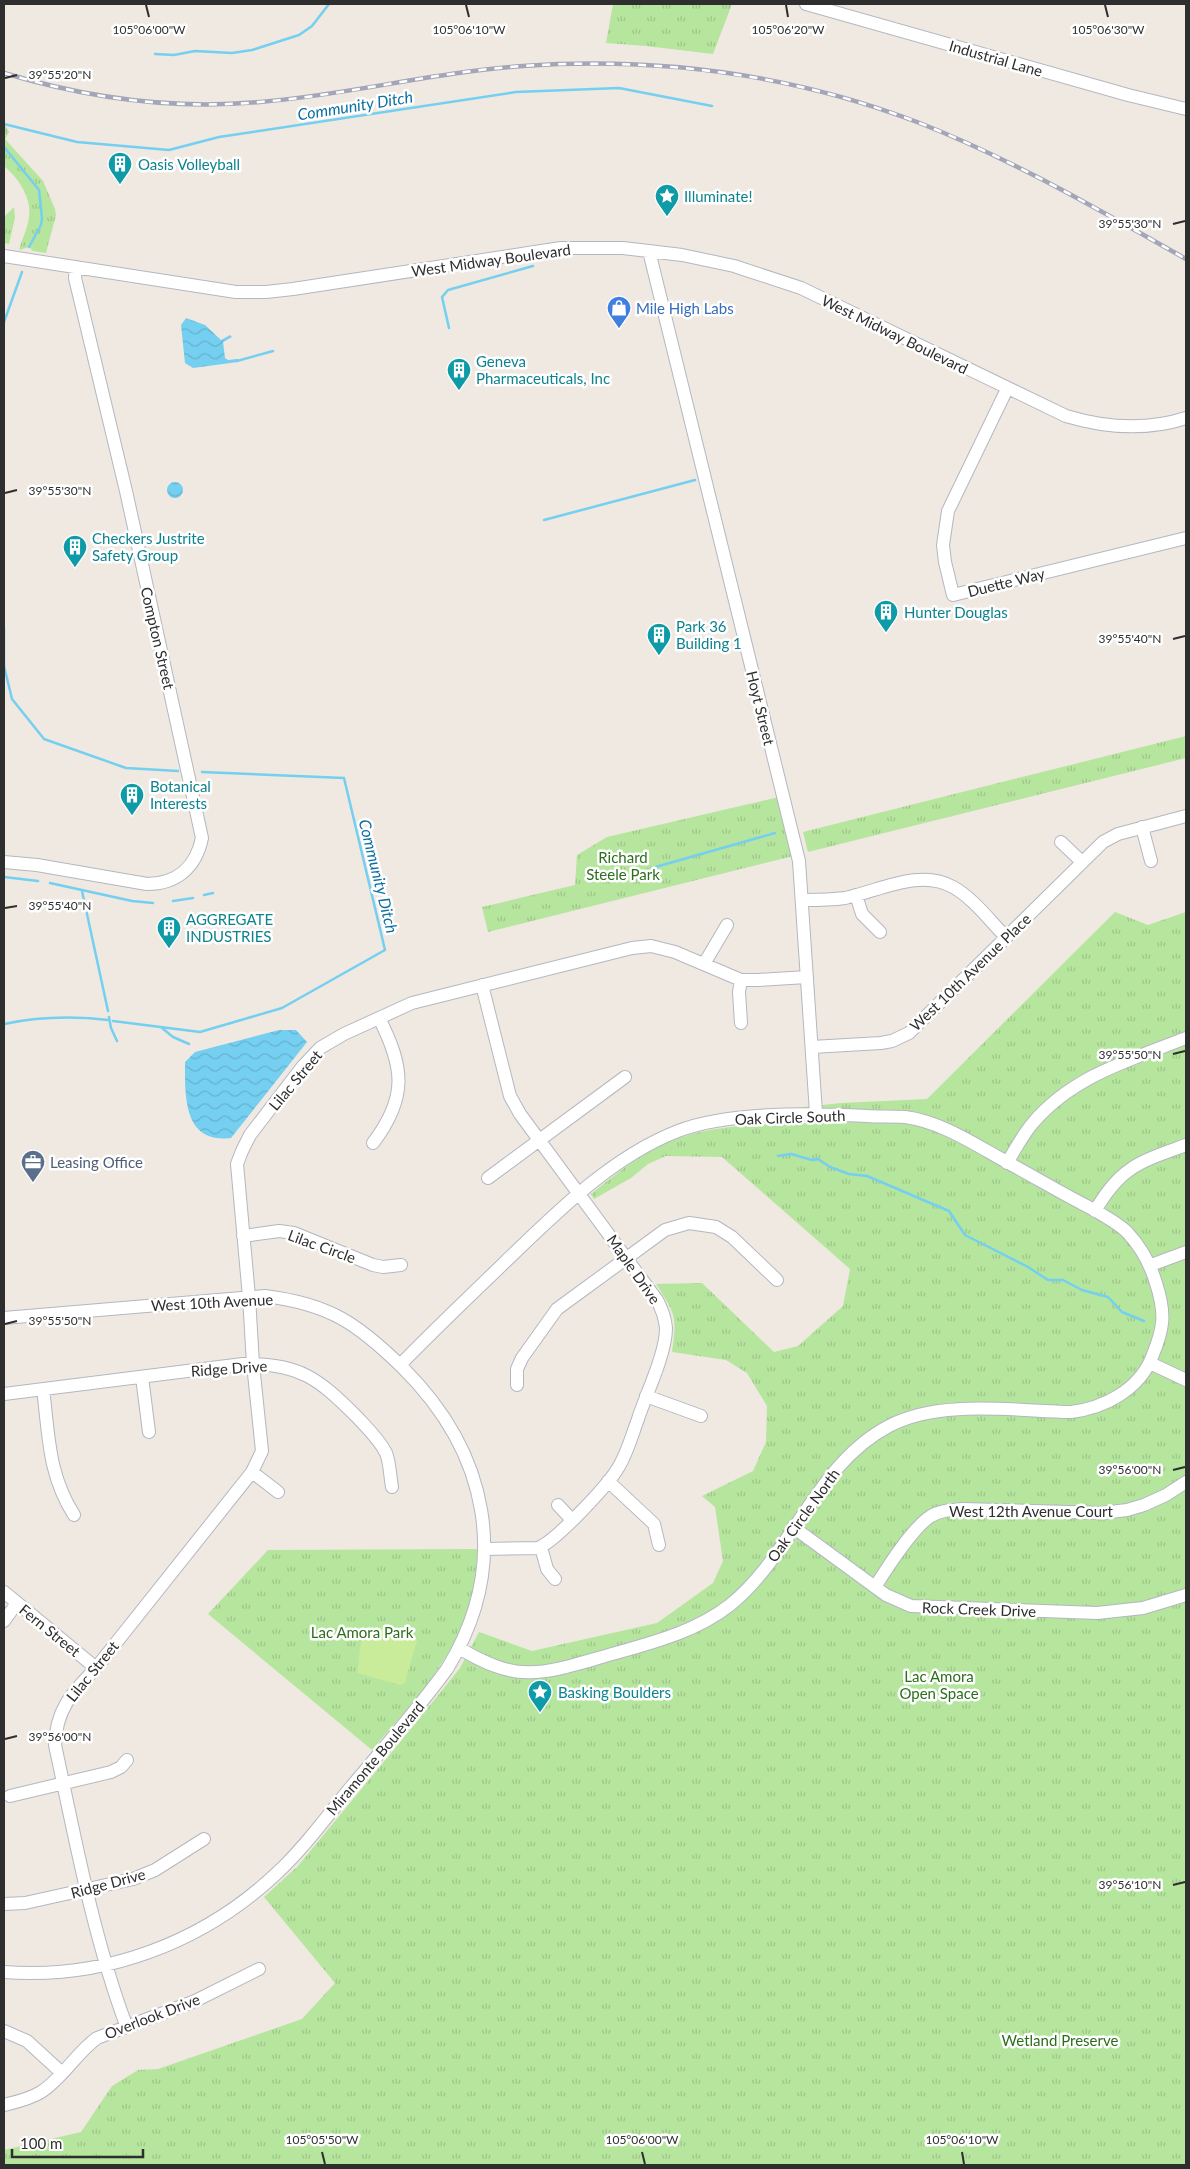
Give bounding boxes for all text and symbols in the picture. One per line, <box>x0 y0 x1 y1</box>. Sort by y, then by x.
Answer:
text: 105°06'00"W <box>112 22 186 37</box>
text: 105°06'10"W <box>432 22 506 37</box>
text: 105°06'20"W <box>751 22 825 37</box>
text: 105°06'30"W <box>1071 22 1145 37</box>
street label: Industrial Lane <box>947 36 1045 80</box>
text: 39°55'20"N <box>29 67 91 82</box>
water label: Community Ditch <box>296 86 414 124</box>
building icon: Oasis Volleyball <box>107 151 133 185</box>
place label: Oasis Volleyball <box>138 155 240 173</box>
place icon: Illuminate! <box>654 183 680 217</box>
place label: Illuminate! <box>684 187 753 205</box>
text: 39°55'30"N <box>1099 216 1161 231</box>
street label: West Midway Boulevard <box>410 240 572 280</box>
street label: West Midway Boulevard <box>819 291 971 377</box>
shop icon: Mile High Labs <box>606 295 632 329</box>
place label: Mile High Labs <box>636 299 734 317</box>
place label: Geneva Pharmaceuticals, Inc <box>476 352 610 387</box>
building icon: Geneva Pharmaceuticals, Inc <box>446 357 472 391</box>
text: 39°55'30"N <box>29 483 91 498</box>
place label: Checkers Justrite Safety Group <box>92 529 205 564</box>
building icon: Checkers Justrite Safety Group <box>62 534 88 568</box>
street label: Duette Way <box>966 564 1047 600</box>
street label: Compton Street <box>137 585 179 692</box>
building icon: Hunter Douglas <box>873 599 899 633</box>
place label: Hunter Douglas <box>904 603 1008 621</box>
place label: Park 36 Building 1 <box>676 617 742 652</box>
building icon: Park 36 Building 1 <box>646 622 672 656</box>
text: 39°55'40"N <box>1099 631 1161 646</box>
street label: Hoyt Street <box>743 669 779 748</box>
place label: Botanical Interests <box>150 777 211 812</box>
building icon: Botanical Interests <box>119 782 145 816</box>
water label: Community Ditch <box>356 817 402 935</box>
park label: Richard Steele Park <box>586 848 660 883</box>
text: 39°55'40"N <box>29 898 91 913</box>
street label: West 10th Avenue Place <box>906 909 1034 1034</box>
place label: AGGREGATE INDUSTRIES <box>186 910 273 945</box>
building icon: AGGREGATE INDUSTRIES <box>156 915 182 949</box>
street label: Lilac Street <box>265 1046 326 1114</box>
text: 39°55'50"N <box>1099 1047 1161 1062</box>
street label: Oak Circle South <box>734 1106 846 1128</box>
office icon: Leasing Office <box>20 1149 46 1183</box>
place label: Leasing Office <box>50 1153 143 1171</box>
street label: Lilac Circle <box>286 1225 358 1267</box>
street label: Maple Drive <box>604 1231 665 1307</box>
street label: West 10th Avenue <box>150 1290 274 1314</box>
text: 39°55'50"N <box>29 1313 91 1328</box>
street label: Ridge Drive <box>190 1356 268 1380</box>
text: 39°56'00"N <box>1099 1462 1161 1477</box>
street label: Oak Circle North <box>763 1465 843 1565</box>
street label: West 12th Avenue Court <box>949 1502 1114 1520</box>
street label: Rock Creek Drive <box>922 1598 1036 1620</box>
street label: Fern Street <box>16 1600 84 1660</box>
park label: Lac Amora Park <box>311 1623 414 1641</box>
street label: Lilac Street <box>62 1637 122 1705</box>
park label: Lac Amora Open Space <box>899 1667 979 1702</box>
place icon: Basking Boulders <box>527 1679 553 1713</box>
place label: Basking Boulders <box>558 1683 671 1701</box>
street label: Miramonte Boulevard <box>322 1698 428 1818</box>
text: 39°56'00"N <box>29 1729 91 1744</box>
street label: Ridge Drive <box>69 1864 147 1902</box>
text: 39°56'10"N <box>1099 1877 1161 1892</box>
street label: Overlook Drive <box>102 1990 202 2042</box>
park label: Wetland Preserve <box>1002 2031 1118 2049</box>
scale bar <box>12 2126 144 2158</box>
text: 105°05'50"W <box>285 2132 359 2147</box>
text: 105°06'00"W <box>605 2132 679 2147</box>
text: 105°06'10"W <box>925 2132 999 2147</box>
text: 100 m <box>20 2134 62 2152</box>

